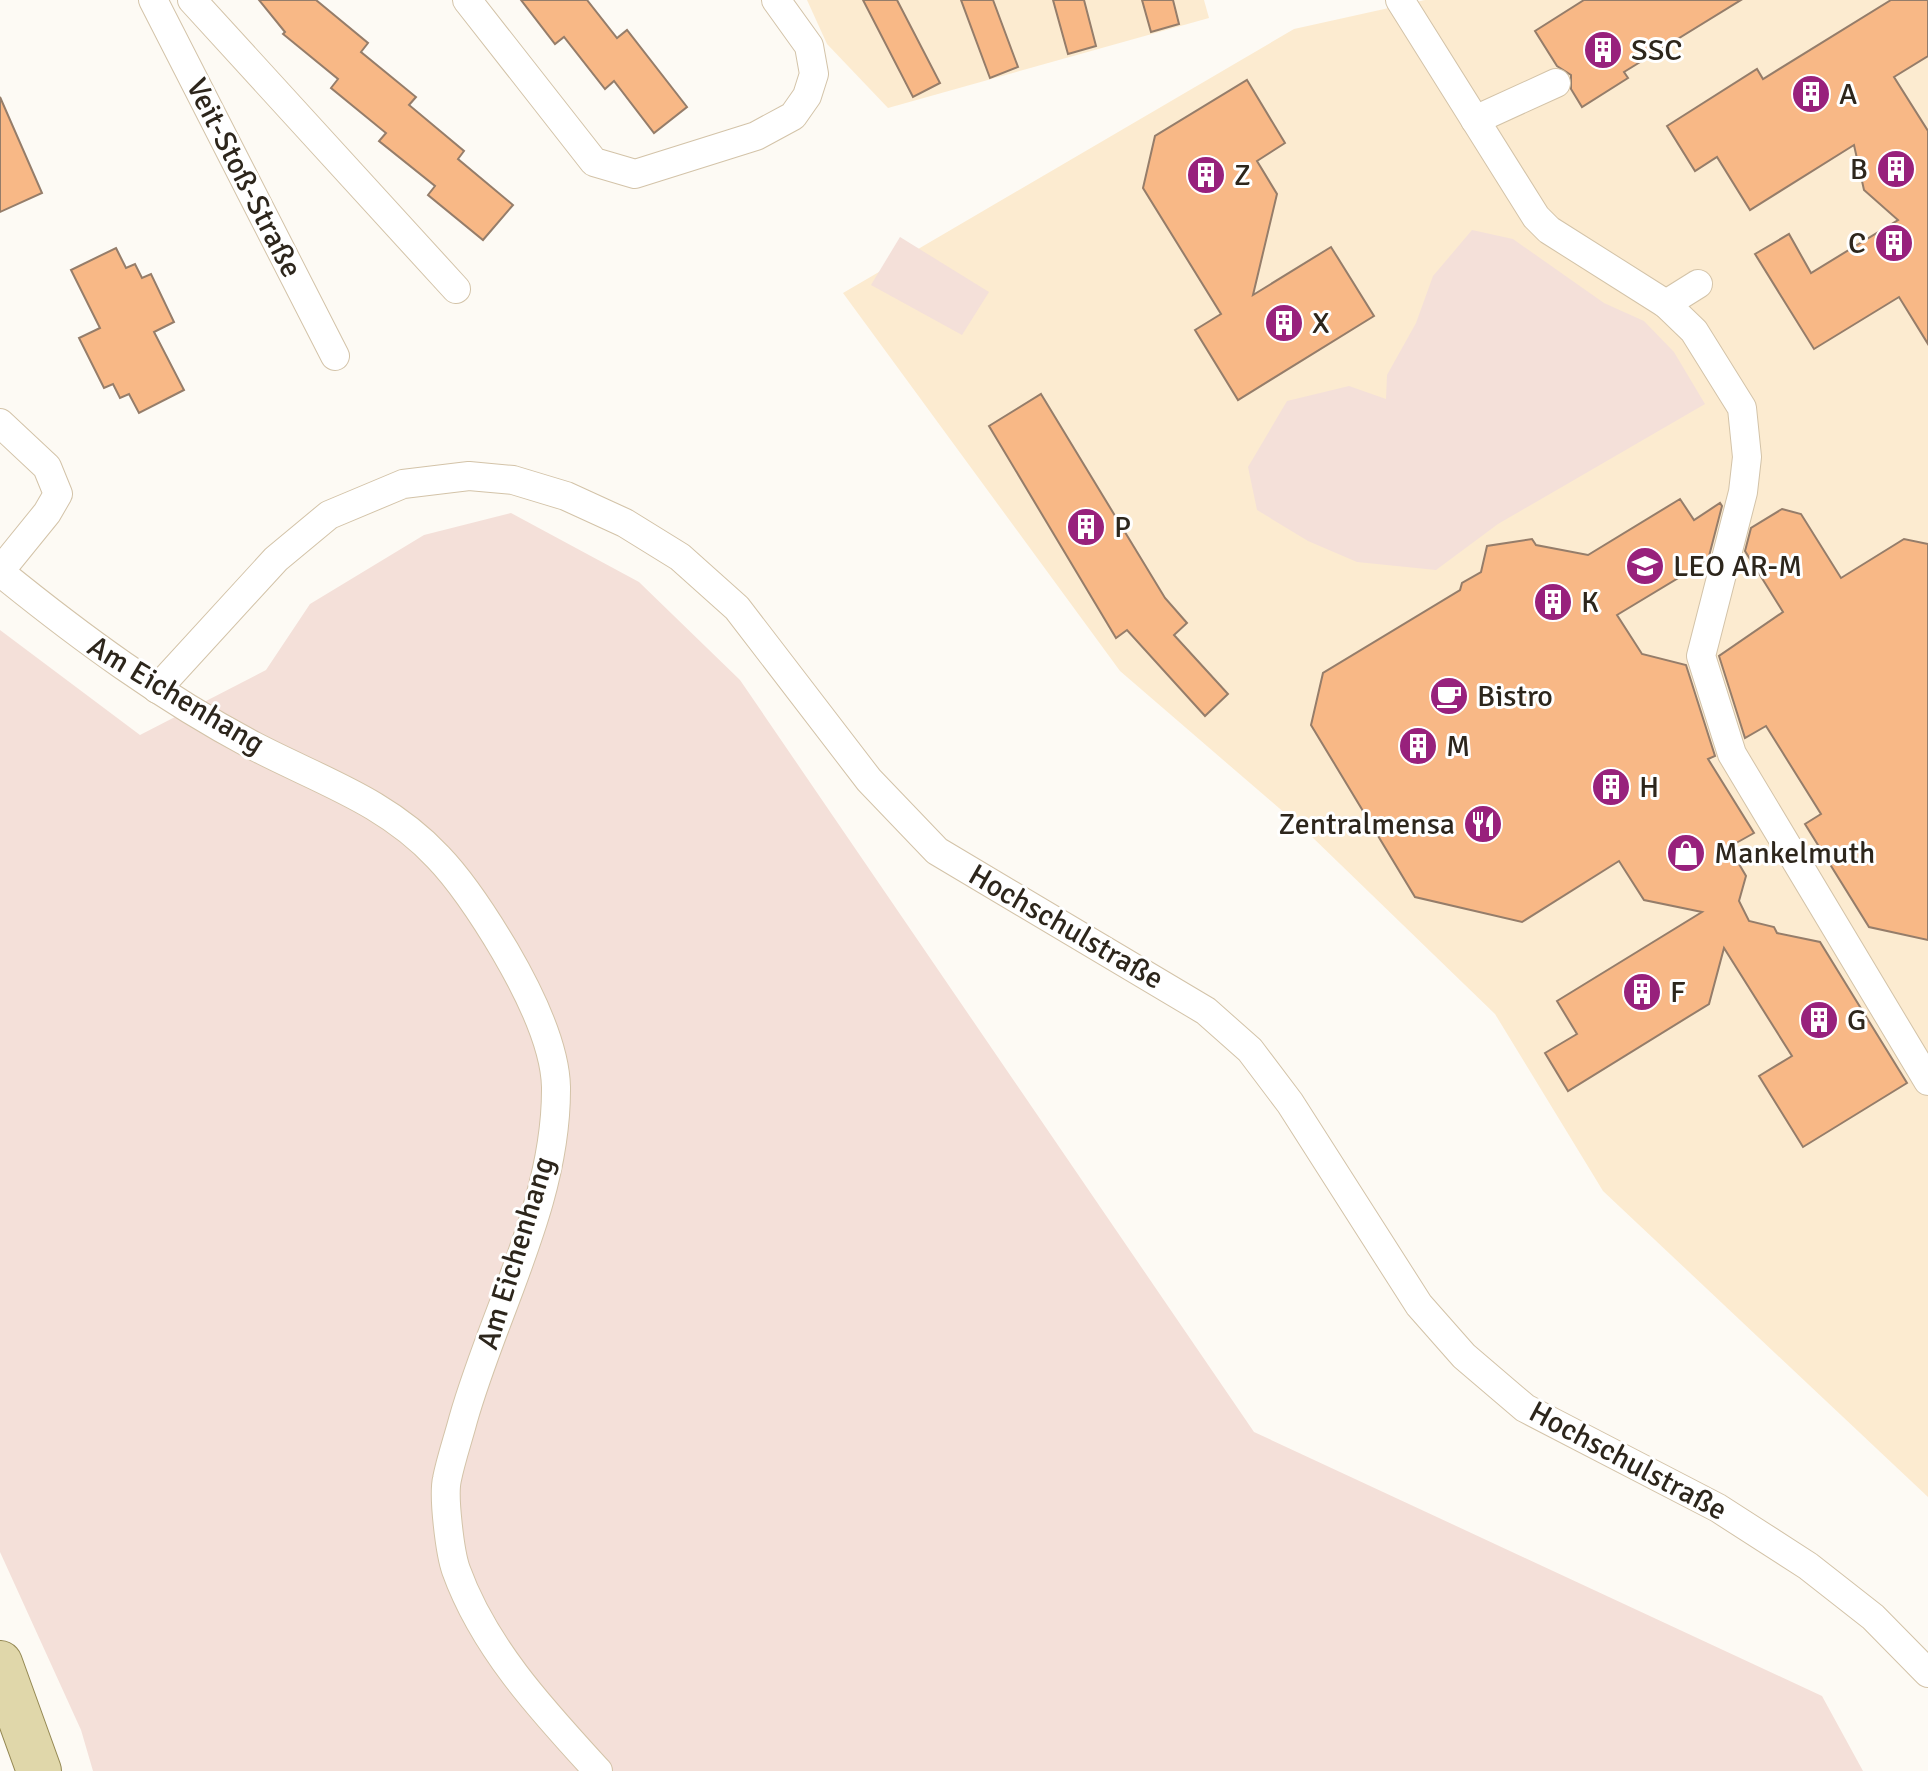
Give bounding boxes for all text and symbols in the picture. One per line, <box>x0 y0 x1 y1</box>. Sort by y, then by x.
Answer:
building icon: SSC <box>1582 29 1624 71</box>
place label: SSC <box>1631 32 1682 69</box>
street label: Veit-Stoß-Straße <box>178 72 310 284</box>
building icon: A <box>1790 73 1832 115</box>
place label: A <box>1839 76 1857 113</box>
building icon: B <box>1875 148 1917 190</box>
place label: B <box>1850 151 1868 188</box>
building icon: Z <box>1185 154 1227 196</box>
place label: Z <box>1234 157 1251 194</box>
building icon: C <box>1873 222 1915 264</box>
place label: C <box>1848 225 1866 262</box>
building icon: X <box>1263 302 1305 344</box>
place label: X <box>1312 305 1330 342</box>
building icon: P <box>1065 506 1107 548</box>
place label: P <box>1114 509 1131 546</box>
school or university icon: LEO AR-M <box>1624 545 1666 587</box>
place label: LEO AR-M <box>1673 548 1802 585</box>
building icon: K <box>1532 581 1574 623</box>
place label: K <box>1581 584 1599 621</box>
street label: Am Eichenhang <box>81 628 271 762</box>
cafe icon: Bistro <box>1428 675 1470 717</box>
place label: Bistro <box>1477 678 1553 715</box>
building icon: M <box>1397 725 1439 767</box>
place label: M <box>1446 728 1470 765</box>
building icon: H <box>1590 766 1632 808</box>
place label: H <box>1639 769 1659 806</box>
restaurant icon: Zentralmensa <box>1462 803 1504 845</box>
place label: Zentralmensa <box>1279 806 1455 843</box>
shop icon: Mankelmuth <box>1665 832 1707 874</box>
place label: Mankelmuth <box>1714 835 1875 872</box>
street label: Hochschulstraße <box>962 856 1170 998</box>
building icon: F <box>1621 971 1663 1013</box>
place label: F <box>1670 974 1686 1011</box>
building icon: G <box>1798 999 1840 1041</box>
place label: G <box>1847 1002 1866 1039</box>
street label: Am Eichenhang <box>469 1152 563 1354</box>
street label: Hochschulstraße <box>1523 1393 1733 1529</box>

